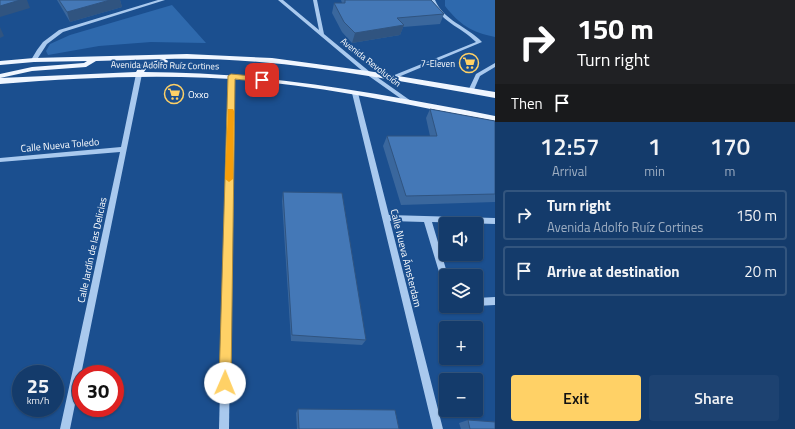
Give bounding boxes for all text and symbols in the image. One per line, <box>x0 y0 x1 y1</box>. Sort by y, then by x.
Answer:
text: 150 m <box>577 7 654 50</box>
icon: right <box>511 16 563 68</box>
street label: Avenida Revolución <box>338 34 404 90</box>
text: Turn right <box>577 46 650 73</box>
supermarket icon: 7-Eleven <box>458 52 480 74</box>
place label: 7-Eleven <box>421 57 455 70</box>
street label: Avenida Adolfo Ruíz Cortines <box>111 58 219 72</box>
pin <box>245 63 279 97</box>
icon: arrive <box>251 69 273 91</box>
supermarket icon: Oxxo <box>163 83 185 105</box>
place label: Oxxo <box>188 87 209 102</box>
text: Then <box>511 92 543 115</box>
icon: arrive <box>551 92 573 114</box>
text: 12:57 <box>540 128 599 164</box>
text: 1 <box>648 128 661 164</box>
text: 170 <box>710 128 750 164</box>
street label: Calle Nueva Toledo <box>20 134 100 156</box>
text: Arrival <box>552 161 587 181</box>
text: min <box>644 161 665 181</box>
text: m <box>725 161 735 181</box>
text: Turn right <box>547 194 611 217</box>
street label: Calle Jardín de las Delicias <box>73 196 111 304</box>
icon: right <box>513 204 535 226</box>
text: 150 m <box>736 204 777 227</box>
street label: Calle Nueva Ámsterdam <box>387 207 425 309</box>
map controls <box>439 217 483 417</box>
button: sound <box>439 217 483 261</box>
text: Avenida Adolfo Ruíz Cortines <box>547 217 703 237</box>
icon: arrive <box>513 260 535 282</box>
text: Arrive at destination <box>547 260 680 283</box>
text: 20 m <box>744 260 777 283</box>
button: layers <box>439 269 483 313</box>
button: + <box>439 321 483 365</box>
position arrow <box>204 362 246 404</box>
speed limit sign: 30 <box>72 365 124 417</box>
text: 25 <box>27 370 49 401</box>
button: − <box>439 373 483 417</box>
button: Exit <box>511 375 641 421</box>
button: Share <box>649 375 779 421</box>
text: km/h <box>27 393 49 408</box>

